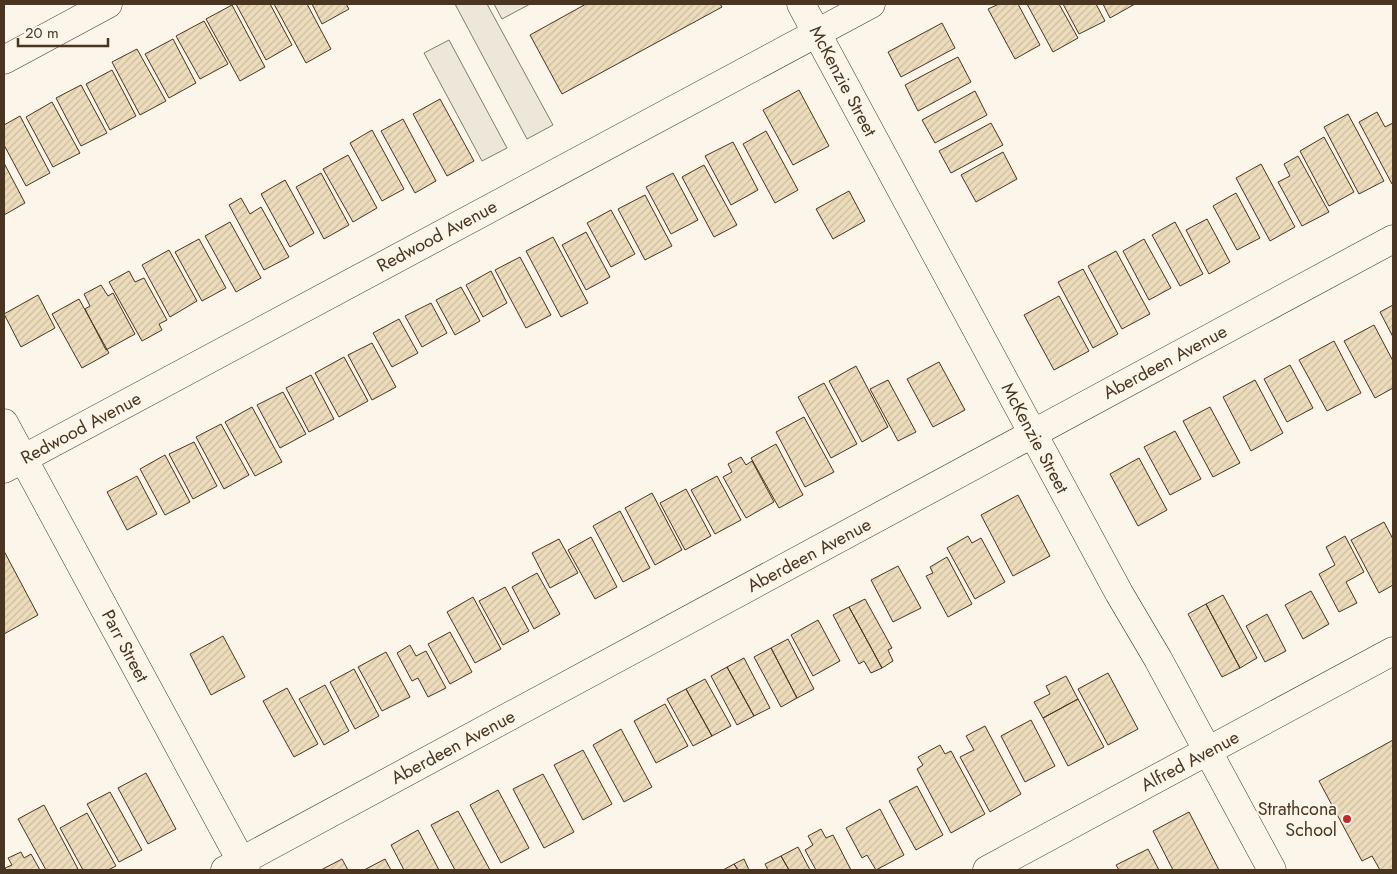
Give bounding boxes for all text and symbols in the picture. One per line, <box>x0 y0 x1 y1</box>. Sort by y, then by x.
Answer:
scale bar <box>18 15 108 47</box>
street label: McKenzie Street <box>803 21 883 142</box>
text: 20 m <box>25 22 59 44</box>
street label: Redwood Avenue <box>372 193 502 279</box>
street label: Aberdeen Avenue <box>1098 318 1232 406</box>
street label: McKenzie Street <box>995 378 1075 499</box>
street label: Redwood Avenue <box>16 385 146 471</box>
street label: Aberdeen Avenue <box>742 511 876 599</box>
street label: Parr Street <box>95 605 155 687</box>
street label: Aberdeen Avenue <box>386 703 520 791</box>
street label: Alfred Avenue <box>1136 724 1244 798</box>
place label: Strathcona School <box>1258 796 1337 843</box>
marker: Strathcona School <box>1341 813 1353 825</box>

